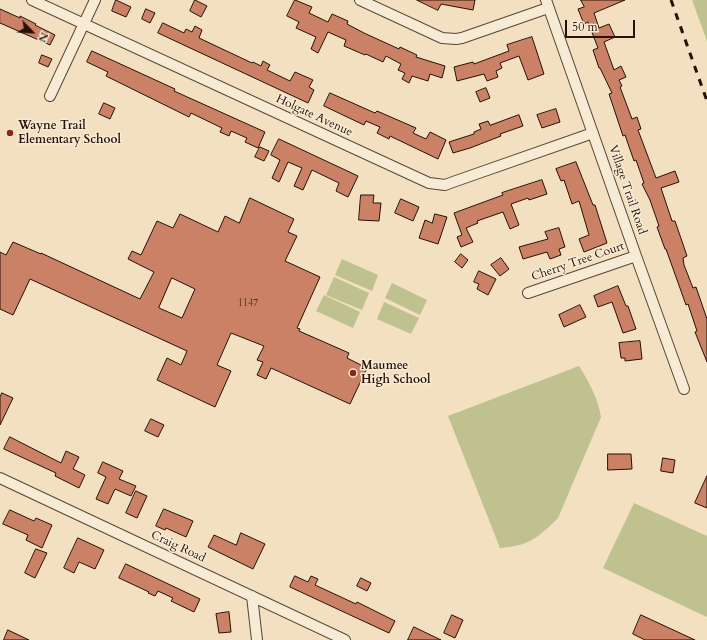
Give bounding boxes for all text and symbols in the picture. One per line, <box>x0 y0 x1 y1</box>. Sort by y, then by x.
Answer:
north arrow <box>12 12 52 52</box>
scale bar <box>567 12 637 38</box>
text: 50 m <box>572 19 598 35</box>
text: N <box>35 30 52 45</box>
street label: Holgate Avenue <box>273 92 355 140</box>
place label: Wayne Trail Elementary School <box>18 119 121 147</box>
marker: Wayne Trail Elementary School <box>5 128 15 138</box>
street label: Village Trail Road <box>605 144 649 236</box>
street label: Cherry Tree Court <box>530 239 626 285</box>
house number: 1147 <box>238 298 258 310</box>
place label: Maumee High School <box>361 359 430 387</box>
marker: Maumee High School <box>348 368 358 378</box>
street label: Craig Road <box>148 528 208 566</box>

